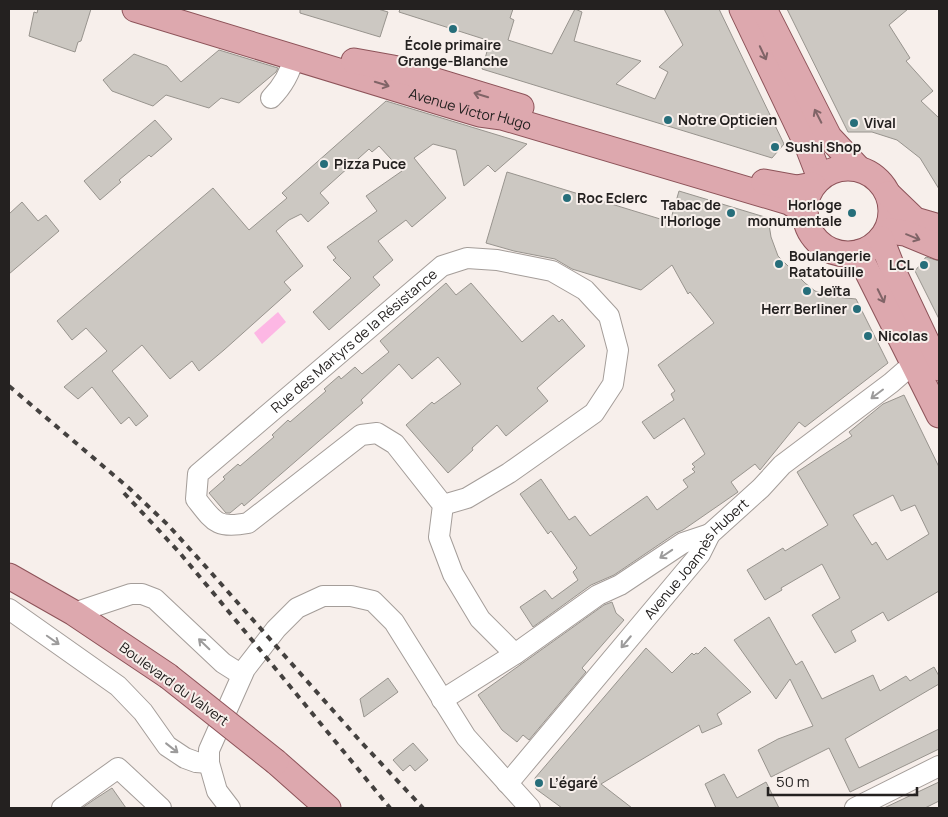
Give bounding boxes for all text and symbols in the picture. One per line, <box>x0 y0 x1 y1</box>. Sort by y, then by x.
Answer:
marker: École primaire Grange-Blanche <box>447 23 459 35</box>
place label: École primaire Grange-Blanche <box>398 35 508 70</box>
one-way arrow <box>759 45 768 60</box>
one-way arrow <box>374 79 390 89</box>
street label: Avenue Victor Hugo <box>407 83 534 134</box>
one-way arrow <box>473 89 489 99</box>
one-way arrow <box>813 109 822 124</box>
place label: Notre Opticien <box>678 110 777 129</box>
place label: Vival <box>864 113 896 132</box>
marker: Notre Opticien <box>662 114 674 126</box>
marker: Vival <box>848 117 860 129</box>
place label: Sushi Shop <box>785 137 862 156</box>
marker: Sushi Shop <box>769 141 781 153</box>
place label: Pizza Puce <box>334 154 406 173</box>
marker: Pizza Puce <box>318 158 330 170</box>
place label: Roc Eclerc <box>577 188 648 207</box>
marker: Roc Eclerc <box>561 192 573 204</box>
place label: Tabac de l'Horloge <box>660 195 721 230</box>
place label: Horloge monumentale <box>747 195 842 230</box>
marker: Tabac de l'Horloge <box>725 207 737 219</box>
marker: Horloge monumentale <box>846 207 858 219</box>
one-way arrow <box>905 233 920 242</box>
place label: Boulangerie Ratatouille <box>789 246 871 281</box>
place label: LCL <box>889 255 915 274</box>
marker: Boulangerie Ratatouille <box>773 258 785 270</box>
marker: LCL <box>918 259 930 271</box>
street label: Rue des Martyrs de la Résistance <box>267 264 441 417</box>
place label: Jeïta <box>817 281 851 300</box>
marker: Jeïta <box>801 285 813 297</box>
one-way arrow <box>876 289 886 304</box>
place label: Herr Berliner <box>761 299 847 318</box>
marker: Herr Berliner <box>851 303 863 315</box>
place label: Nicolas <box>878 326 928 345</box>
marker: Nicolas <box>862 330 874 342</box>
one-way arrow <box>870 389 884 399</box>
street label: Avenue Joannès Hubert <box>640 494 753 623</box>
one-way arrow <box>660 550 674 560</box>
one-way arrow <box>46 635 60 645</box>
one-way arrow <box>621 635 632 648</box>
street label: Boulevard du Valvert <box>116 637 233 730</box>
one-way arrow <box>198 638 210 650</box>
one-way arrow <box>165 743 178 754</box>
scale bar <box>768 764 917 796</box>
text: 50 m <box>776 771 810 792</box>
place label: L’égaré <box>549 773 598 792</box>
marker: L’égaré <box>533 777 545 789</box>

